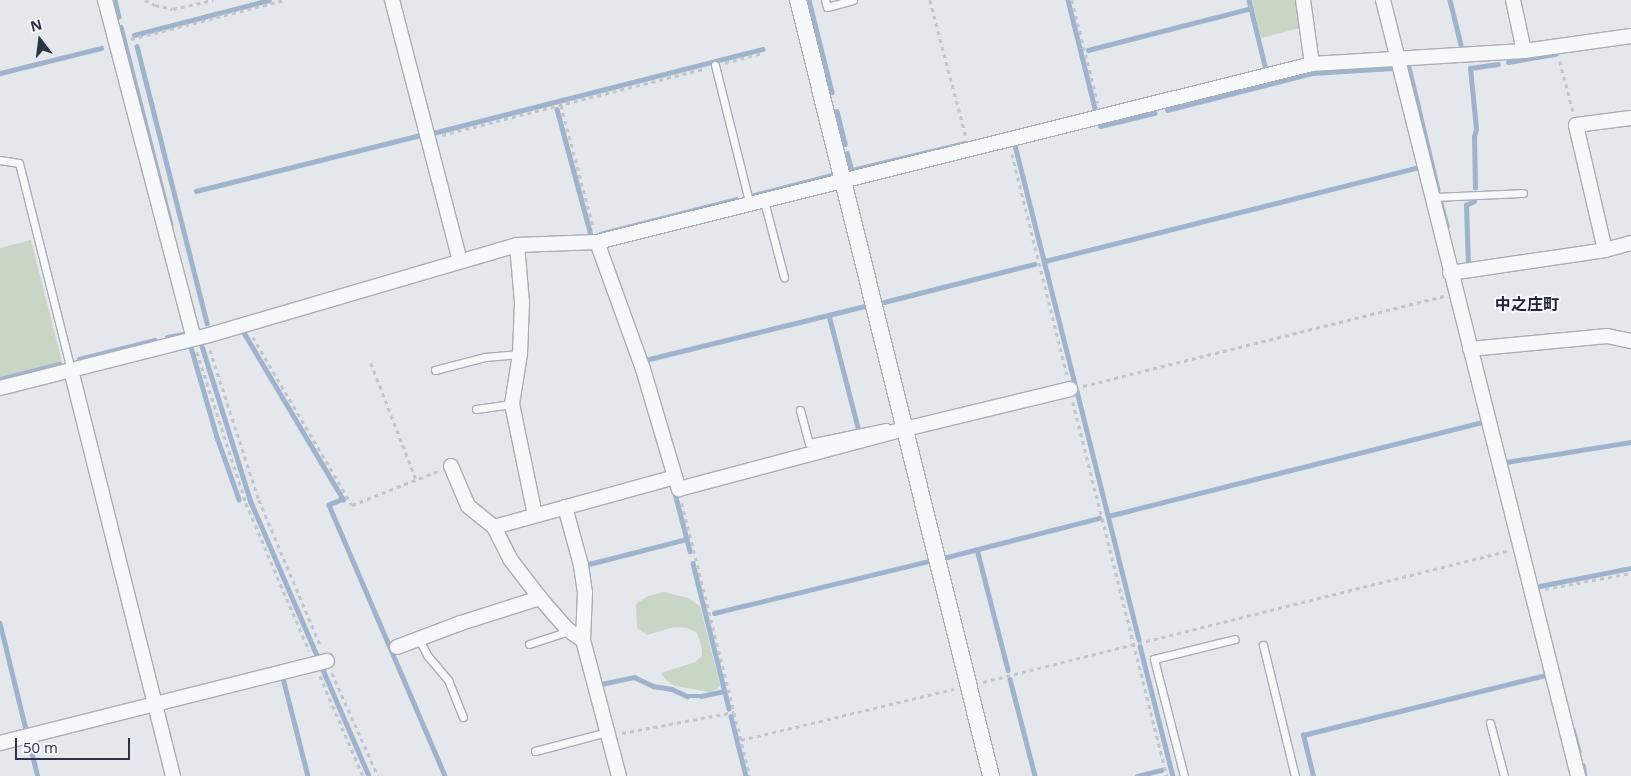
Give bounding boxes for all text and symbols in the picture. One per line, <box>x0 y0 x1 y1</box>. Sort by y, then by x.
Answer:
text: N <box>28 14 44 36</box>
north arrow <box>15 15 65 65</box>
district label: 中之庄町 <box>1495 294 1559 314</box>
scale bar <box>18 728 132 760</box>
text: 50 m <box>23 737 58 757</box>

